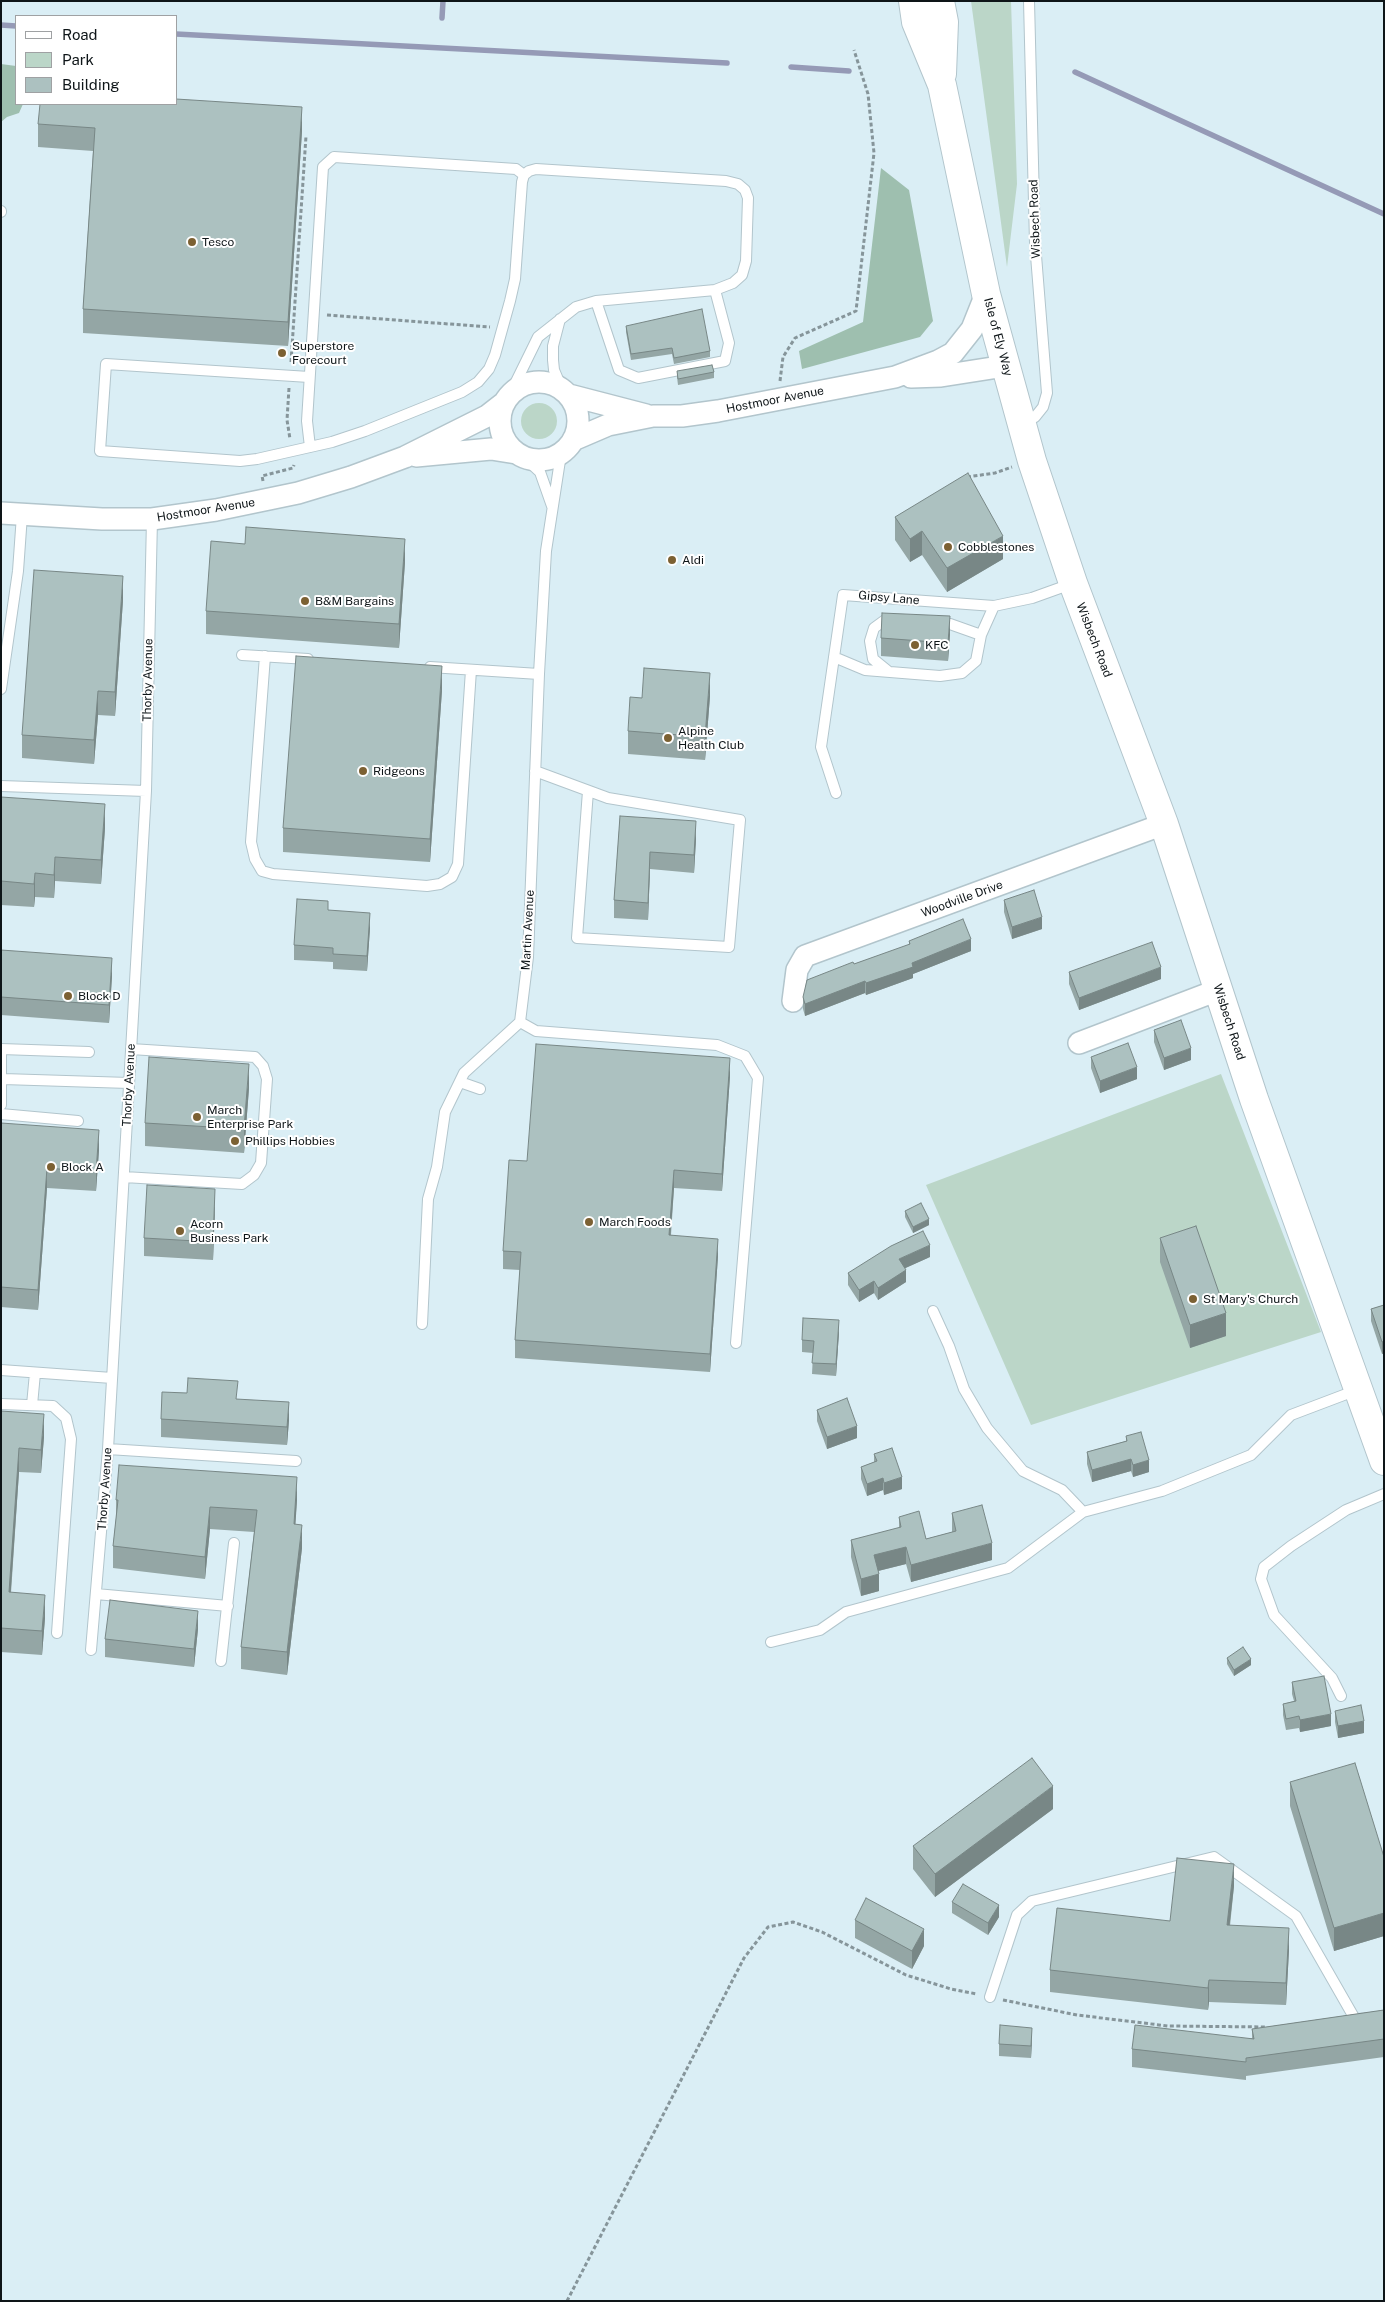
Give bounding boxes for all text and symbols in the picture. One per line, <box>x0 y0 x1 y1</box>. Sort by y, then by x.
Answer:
legend <box>15 15 178 105</box>
text: Road <box>62 26 98 43</box>
text: Park <box>62 51 94 68</box>
text: Building <box>62 76 120 93</box>
street label: Wisbech Road <box>1026 179 1044 259</box>
place label: Tesco <box>202 235 234 249</box>
marker: Tesco <box>186 236 198 248</box>
street label: Isle of Ely Way <box>981 296 1015 378</box>
place label: Superstore Forecourt <box>292 339 354 367</box>
marker: Superstore Forecourt <box>276 347 288 359</box>
street label: Hostmoor Avenue <box>725 383 825 417</box>
street label: Hostmoor Avenue <box>156 495 256 525</box>
place label: Cobblestones <box>958 540 1034 554</box>
marker: Cobblestones <box>942 541 954 553</box>
place label: Aldi <box>682 553 704 567</box>
marker: Aldi <box>666 554 678 566</box>
street label: Gipsy Lane <box>858 588 920 608</box>
place label: B&M Bargains <box>315 594 394 608</box>
marker: B&M Bargains <box>299 595 311 607</box>
street label: Wisbech Road <box>1073 600 1115 680</box>
street label: Thorby Avenue <box>140 638 156 722</box>
place label: KFC <box>925 638 949 652</box>
marker: KFC <box>909 639 921 651</box>
place label: Alpine Health Club <box>678 724 744 752</box>
marker: Alpine Health Club <box>662 732 674 744</box>
place label: Ridgeons <box>373 764 425 778</box>
marker: Ridgeons <box>357 765 369 777</box>
street label: Woodville Drive <box>919 878 1005 920</box>
street label: Martin Avenue <box>519 889 537 971</box>
street label: Wisbech Road <box>1210 982 1248 1062</box>
place label: Block D <box>78 989 121 1003</box>
marker: Block D <box>62 990 74 1002</box>
street label: Thorby Avenue <box>120 1043 138 1127</box>
place label: March Enterprise Park <box>207 1103 293 1131</box>
marker: March Enterprise Park <box>191 1111 203 1123</box>
place label: Phillips Hobbies <box>245 1134 335 1148</box>
marker: Phillips Hobbies <box>229 1135 241 1147</box>
place label: Block A <box>61 1160 104 1174</box>
marker: Block A <box>45 1161 57 1173</box>
place label: March Foods <box>599 1215 671 1229</box>
marker: March Foods <box>583 1216 595 1228</box>
place label: Acorn Business Park <box>190 1217 268 1245</box>
marker: Acorn Business Park <box>174 1225 186 1237</box>
place label: St Mary's Church <box>1203 1292 1298 1306</box>
marker: St Mary's Church <box>1187 1293 1199 1305</box>
street label: Thorby Avenue <box>95 1447 115 1531</box>

